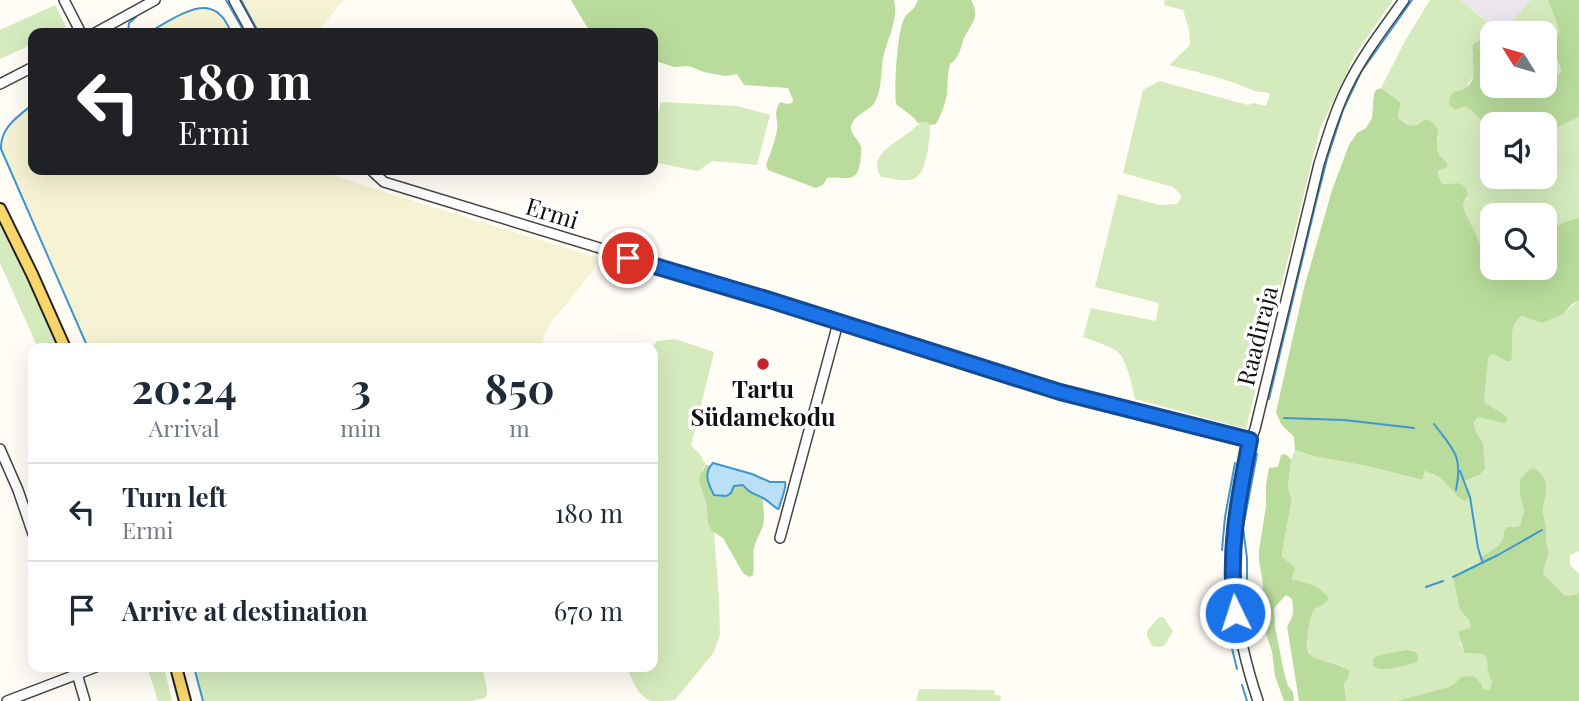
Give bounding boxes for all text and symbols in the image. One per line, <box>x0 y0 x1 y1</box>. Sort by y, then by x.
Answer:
north arrow <box>1480 21 1558 98</box>
map controls <box>1480 21 1557 280</box>
text: 180 m <box>178 47 312 112</box>
icon: left <box>63 56 154 147</box>
text: Ermi <box>178 110 250 153</box>
button: sound <box>1480 112 1557 189</box>
street label: Ermi <box>522 189 583 235</box>
button: search <box>1480 203 1557 280</box>
pin <box>598 228 658 288</box>
icon: arrive <box>609 239 647 277</box>
street label: Raadiraja <box>1228 282 1284 389</box>
marker: Tartu Südamekodu <box>755 356 771 372</box>
text: 20:24 <box>131 359 237 415</box>
text: 3 <box>350 359 371 415</box>
text: 850 <box>485 359 555 415</box>
place label: Tartu Südamekodu <box>690 372 836 432</box>
text: Arrival <box>149 412 220 443</box>
text: min <box>340 412 381 443</box>
text: m <box>509 412 530 443</box>
text: Turn left <box>122 479 227 514</box>
icon: left <box>63 493 101 531</box>
text: 180 m <box>555 495 623 530</box>
text: Ermi <box>122 514 173 545</box>
position arrow <box>1198 576 1272 650</box>
icon: arrive <box>63 591 101 629</box>
text: Arrive at destination <box>122 593 368 628</box>
text: 670 m <box>554 593 623 628</box>

